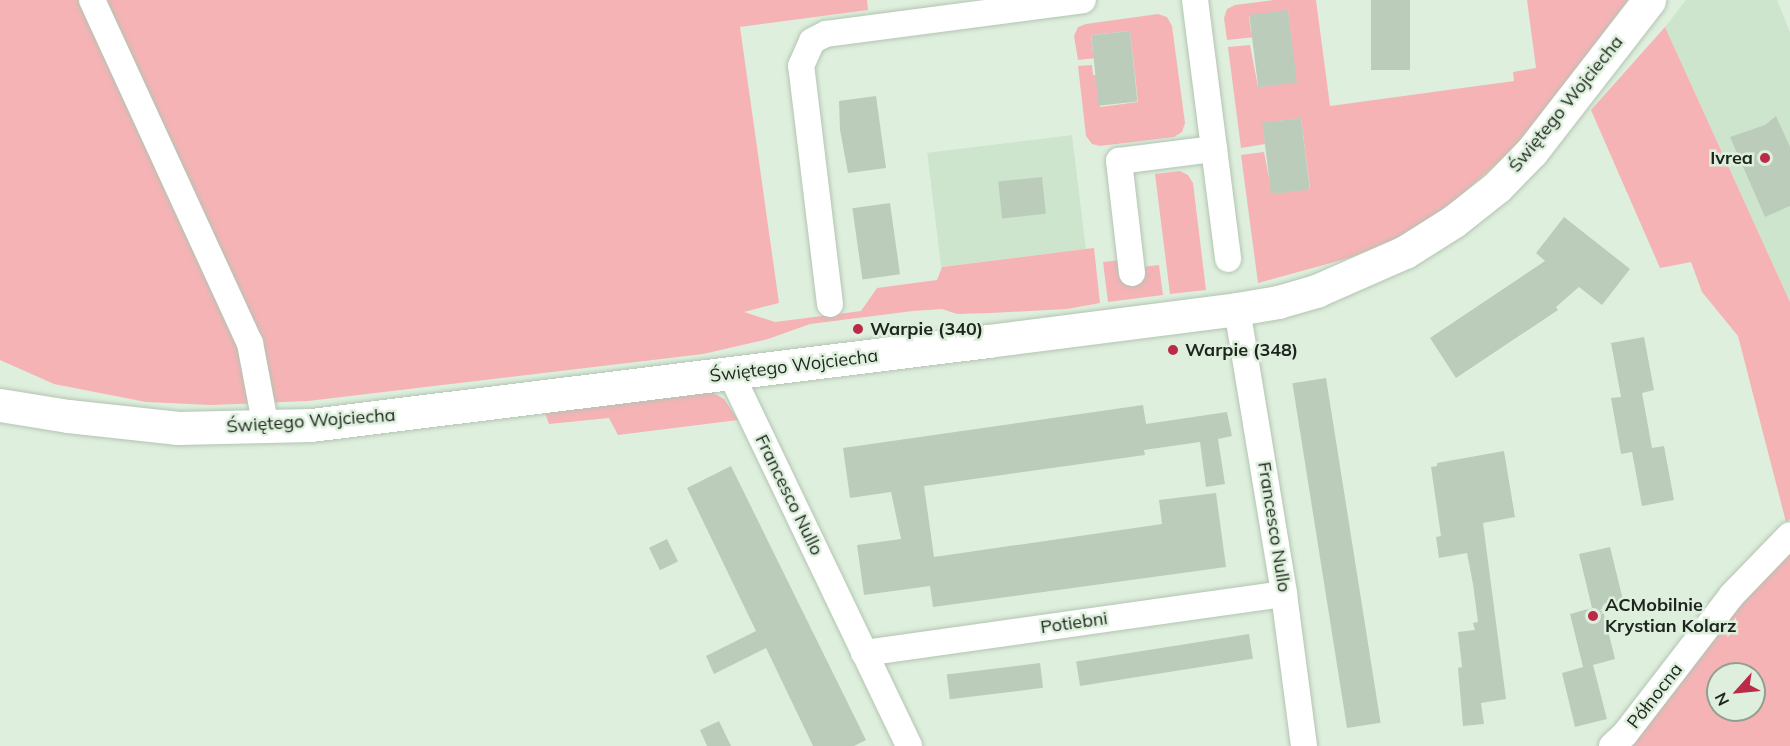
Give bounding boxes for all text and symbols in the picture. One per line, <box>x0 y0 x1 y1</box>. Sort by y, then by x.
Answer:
street label: Świętego Wojciecha <box>1504 31 1628 177</box>
place label: Ivrea <box>1710 147 1753 169</box>
marker: Ivrea <box>1758 151 1772 165</box>
place label: Warpie (340) <box>870 318 983 340</box>
marker: Warpie (340) <box>851 322 865 336</box>
place label: Warpie (348) <box>1185 339 1298 361</box>
marker: Warpie (348) <box>1166 343 1180 357</box>
street label: Świętego Wojciecha <box>709 345 879 387</box>
street label: Świętego Wojciecha <box>226 404 396 438</box>
street label: Francesco Nullo <box>750 431 828 559</box>
street label: Francesco Nullo <box>1253 460 1295 594</box>
place label: ACMobilnie Krystian Kolarz <box>1605 595 1736 638</box>
street label: Potiebni <box>1039 608 1109 638</box>
marker: ACMobilnie Krystian Kolarz <box>1586 609 1600 623</box>
street label: Północna <box>1623 659 1687 733</box>
north arrow <box>1706 662 1766 722</box>
text: N <box>1710 689 1733 709</box>

